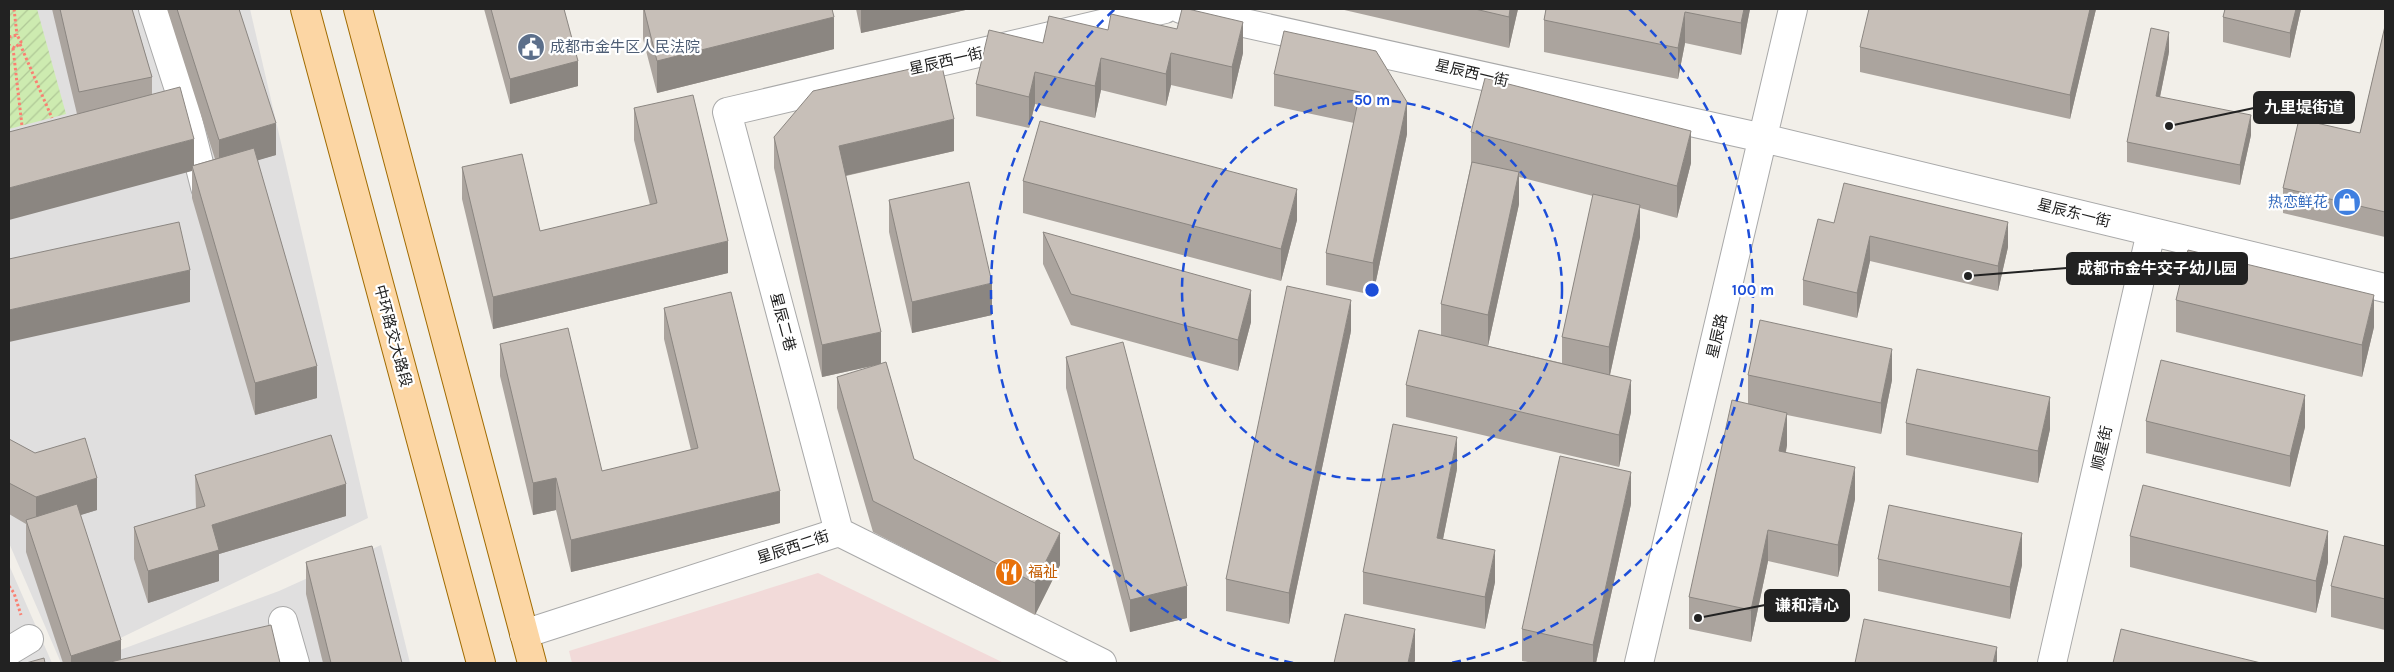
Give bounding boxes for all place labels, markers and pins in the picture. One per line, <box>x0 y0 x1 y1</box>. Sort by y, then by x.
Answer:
public building icon: 成都市金牛区人民法院 <box>516 32 546 62</box>
place label: 成都市金牛区人民法院 <box>550 38 700 56</box>
callout: 九里堤街道 <box>2254 92 2354 123</box>
shop icon: 热恋鲜花 <box>2332 187 2362 217</box>
place label: 热恋鲜花 <box>2268 193 2328 211</box>
callout: 成都市金牛交子幼儿园 <box>2067 253 2247 284</box>
centre of rings <box>1363 281 1381 299</box>
restaurant icon: 福祉 <box>994 557 1024 587</box>
place label: 福祉 <box>1028 563 1058 581</box>
callout: 谦和清心 <box>1765 590 1849 621</box>

